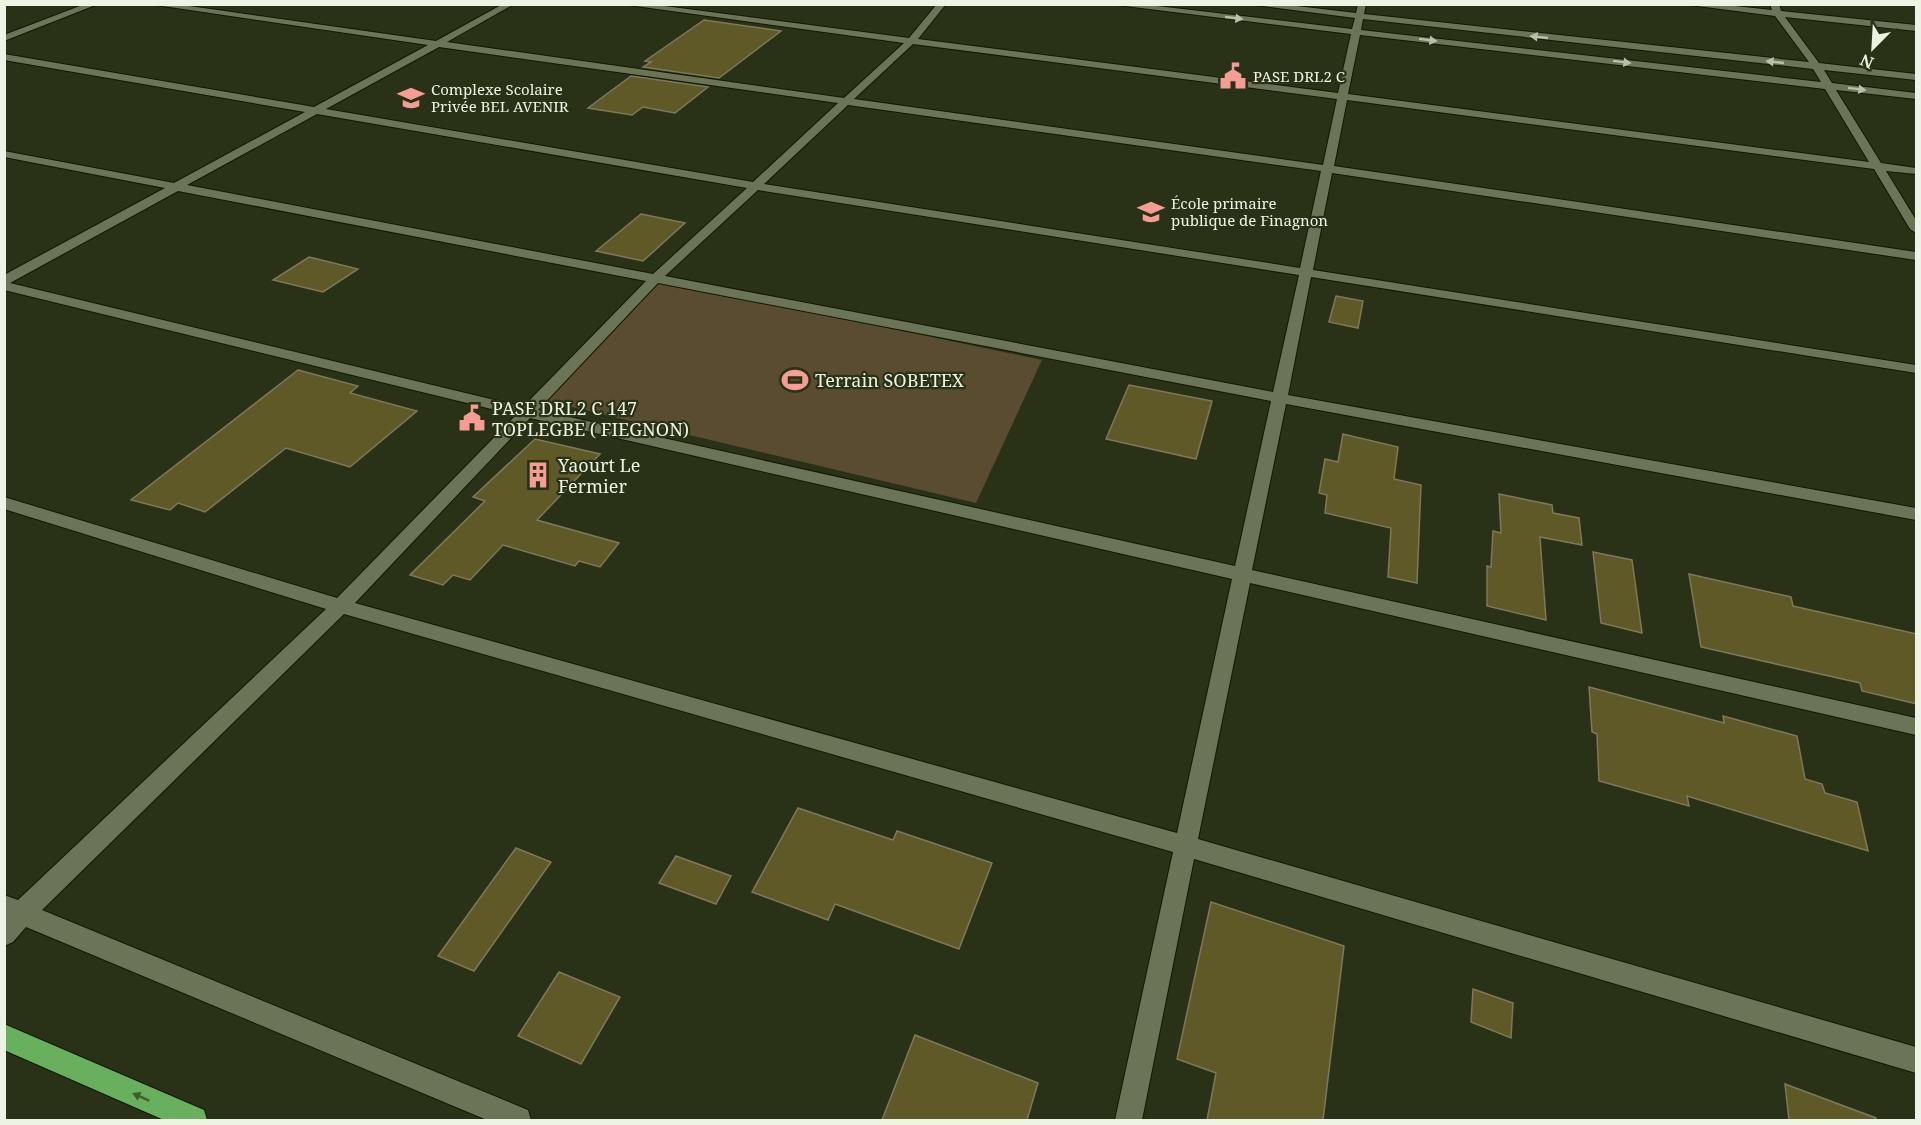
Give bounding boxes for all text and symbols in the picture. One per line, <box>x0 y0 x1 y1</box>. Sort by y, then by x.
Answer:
one-way arrow <box>1225 13 1244 22</box>
north arrow <box>1843 18 1903 78</box>
one-way arrow <box>1530 32 1549 41</box>
one-way arrow <box>1418 35 1437 44</box>
text: N <box>1856 49 1877 74</box>
one-way arrow <box>1612 57 1631 67</box>
one-way arrow <box>1765 57 1784 67</box>
public building icon: PASE DRL2 C <box>1218 61 1248 91</box>
place label: PASE DRL2 C <box>1253 66 1345 86</box>
place label: Complexe Scolaire Privée BEL AVENIR <box>431 79 569 116</box>
school or university icon: Complexe Scolaire Privée BEL AVENIR <box>396 83 426 113</box>
one-way arrow <box>1848 84 1867 94</box>
place label: École primaire publique de Finagnon <box>1171 193 1328 230</box>
school or university icon: École primaire publique de Finagnon <box>1136 197 1166 227</box>
sports icon: Terrain SOBETEX <box>780 365 810 395</box>
place label: Terrain SOBETEX <box>815 368 964 392</box>
place label: PASE DRL2 C 147 TOPLEGBE ( FIEGNON) <box>492 396 689 441</box>
public building icon: PASE DRL2 C 147 TOPLEGBE ( FIEGNON) <box>457 403 487 433</box>
place label: Yaourt Le Fermier <box>557 453 640 498</box>
building icon: Yaourt Le Fermier <box>523 460 553 490</box>
one-way arrow <box>131 1092 149 1102</box>

